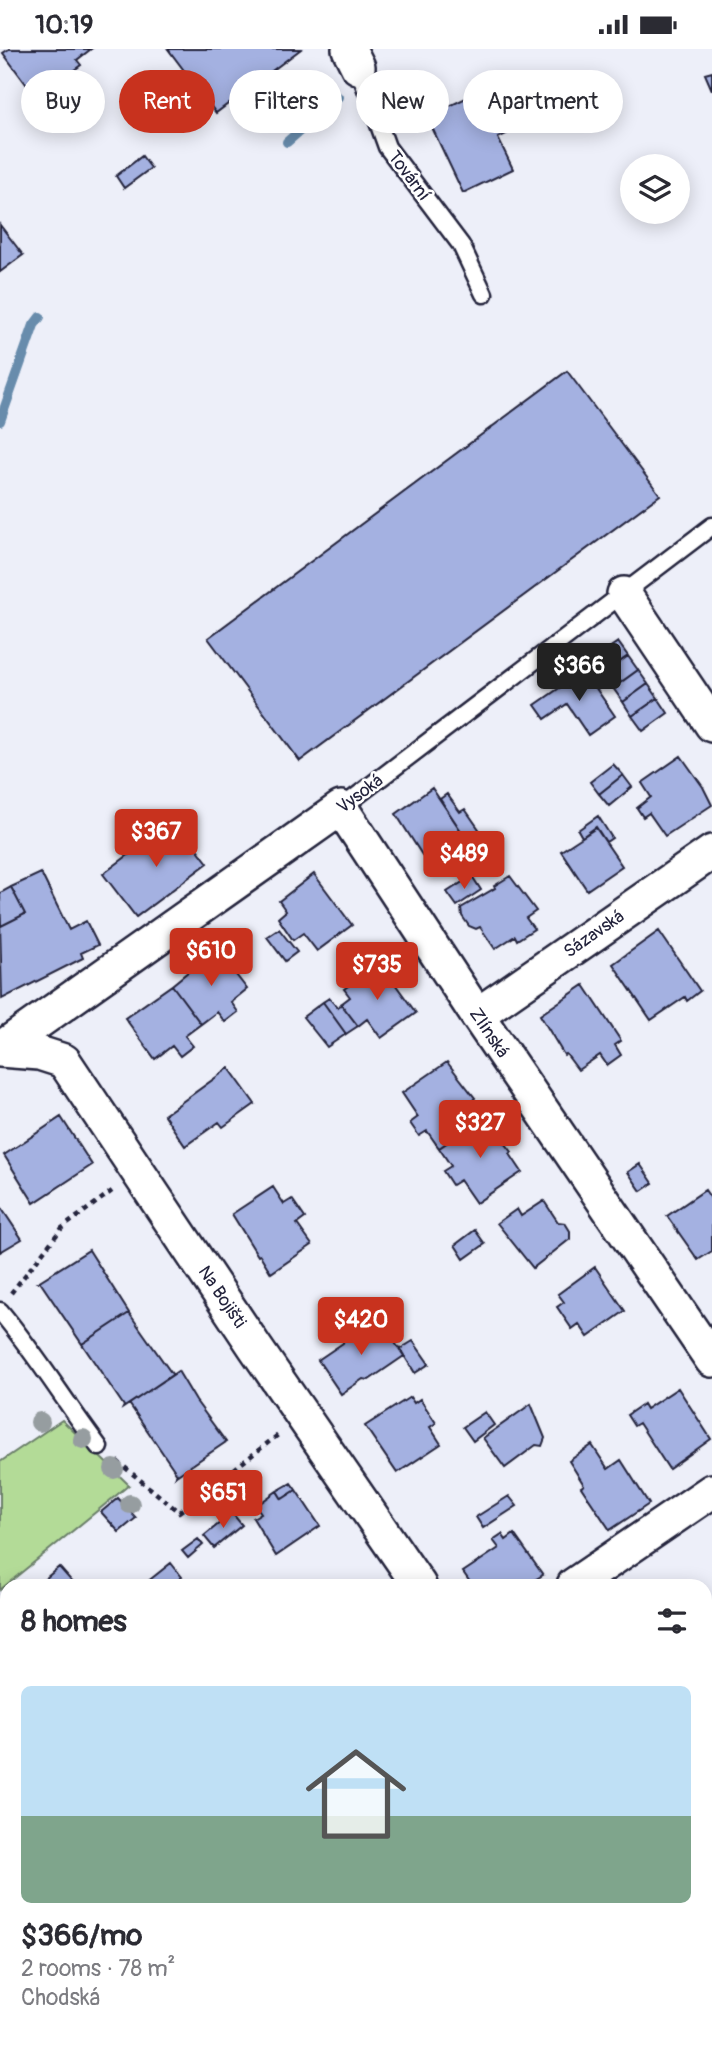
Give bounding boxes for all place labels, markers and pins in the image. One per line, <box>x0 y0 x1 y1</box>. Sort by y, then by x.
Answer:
pin: $366 <box>538 643 620 703</box>
pin: $367 <box>115 809 197 869</box>
pin: $489 <box>423 831 505 891</box>
pin: $610 <box>170 929 252 988</box>
pin: $735 <box>336 943 418 1002</box>
pin: $327 <box>439 1101 521 1160</box>
pin: $420 <box>320 1297 402 1357</box>
pin: $651 <box>182 1471 264 1530</box>

